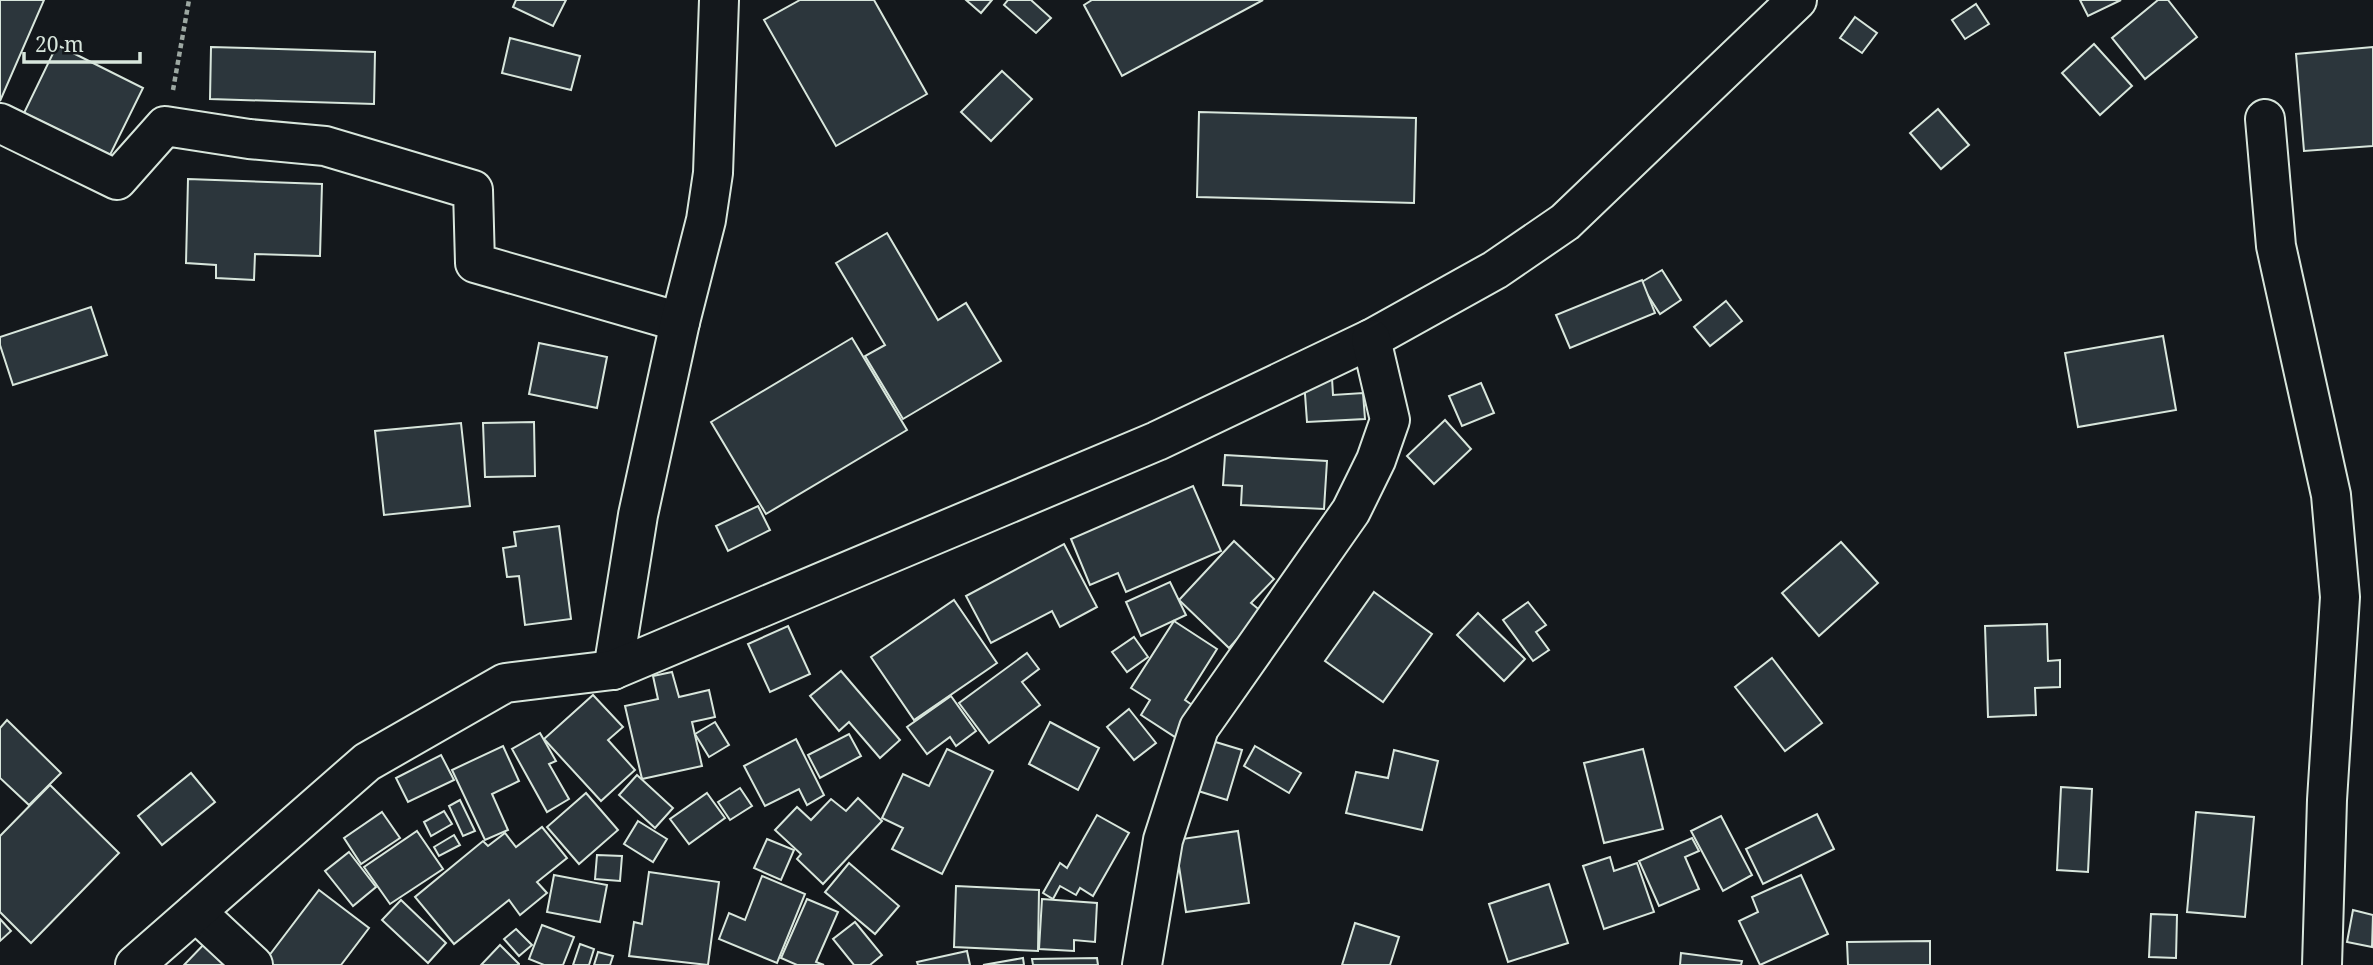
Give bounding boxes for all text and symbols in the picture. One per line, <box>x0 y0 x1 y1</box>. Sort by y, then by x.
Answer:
scale bar <box>24 21 140 65</box>
text: 20 m <box>35 30 84 58</box>

